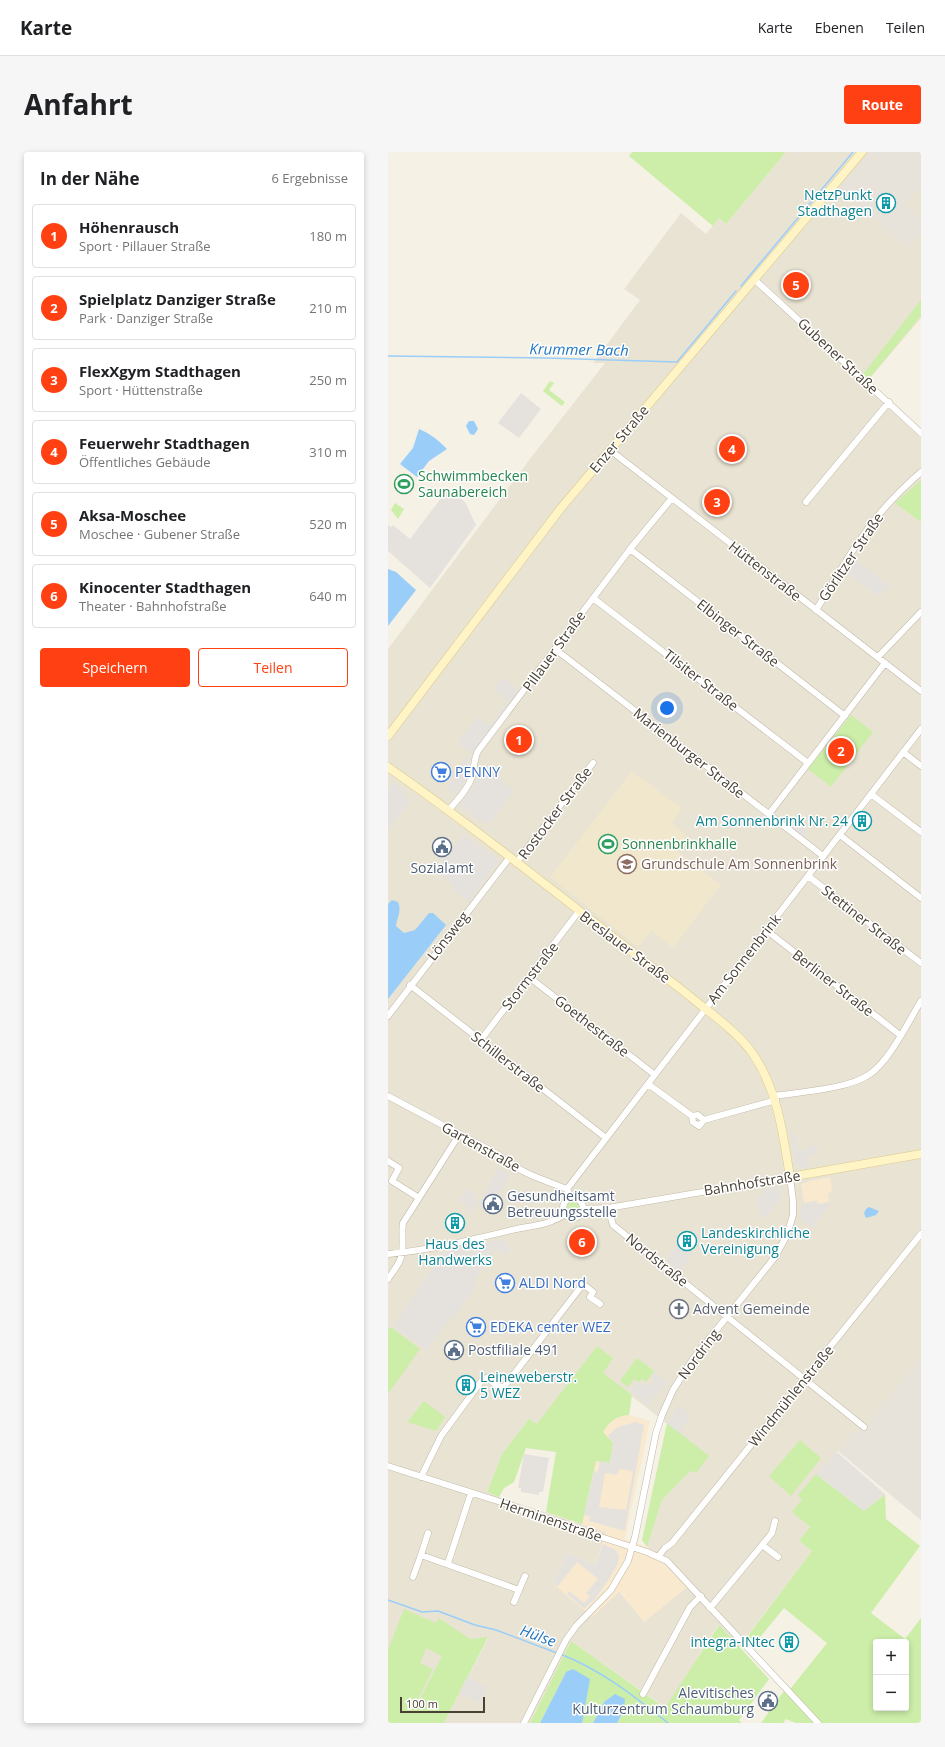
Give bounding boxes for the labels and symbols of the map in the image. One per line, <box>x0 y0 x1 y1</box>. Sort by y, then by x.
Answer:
place label: NetzPunkt Stadthagen <box>798 185 872 220</box>
building icon: NetzPunkt Stadthagen <box>875 192 897 214</box>
pin: 5 <box>783 270 809 300</box>
street label: Gubener Straße <box>794 313 883 398</box>
water label: Krummer Bach <box>529 338 629 360</box>
street label: Enzer Straße <box>585 401 653 477</box>
pin: 4 <box>719 434 745 464</box>
place label: Schwimmbecken Saunabereich <box>418 466 528 501</box>
sports icon: Schwimmbecken Saunabereich <box>393 473 415 495</box>
pin: 3 <box>704 487 730 517</box>
street label: Görlitzer Straße <box>814 509 887 605</box>
street label: Hüttenstraße <box>725 536 806 605</box>
street label: Elbinger Straße <box>693 594 783 671</box>
street label: Pillauer Straße <box>518 606 589 695</box>
street label: Tilsiter Straße <box>660 644 743 715</box>
your location <box>657 698 677 718</box>
street label: Marienburger Straße <box>630 703 749 802</box>
pin: 1 <box>506 725 532 755</box>
pin: 2 <box>828 736 854 766</box>
supermarket icon: PENNY <box>430 761 452 783</box>
place label: PENNY <box>455 762 500 781</box>
street label: Rostocker Straße <box>514 762 596 863</box>
building icon: Am Sonnenbrink Nr. 24 <box>851 810 873 832</box>
place label: Am Sonnenbrink Nr. 24 <box>696 811 848 830</box>
sports icon: Sonnenbrinkhalle <box>597 833 619 855</box>
place label: Sonnenbrinkhalle <box>622 834 737 853</box>
public building icon: Sozialamt <box>431 836 453 858</box>
school or university icon: Grundschule Am Sonnenbrink <box>616 853 638 875</box>
place label: Grundschule Am Sonnenbrink <box>641 854 838 873</box>
place label: Sozialamt <box>410 858 474 877</box>
street label: Stettiner Straße <box>818 881 911 959</box>
street label: Breslauer Straße <box>576 906 675 987</box>
street label: Lönsweg <box>422 907 473 964</box>
street label: Am Sonnenbrink <box>703 909 785 1007</box>
street label: Stormstraße <box>497 938 562 1014</box>
street label: Berliner Straße <box>789 945 878 1020</box>
street label: Goethestraße <box>551 991 634 1061</box>
street label: Schillerstraße <box>467 1027 549 1097</box>
street label: Gartenstraße <box>439 1117 524 1176</box>
street label: Bahnhofstraße <box>702 1165 802 1200</box>
place label: Gesundheitsamt Betreuungsstelle <box>507 1186 617 1221</box>
public building icon: Gesundheitsamt Betreuungsstelle <box>482 1193 504 1215</box>
building icon: Haus des Handwerks <box>444 1212 466 1234</box>
place label: Landeskirchliche Vereinigung <box>701 1223 810 1258</box>
pin: 6 <box>569 1227 595 1257</box>
street label: Nordstraße <box>622 1229 693 1291</box>
building icon: Landeskirchliche Vereinigung <box>676 1230 698 1252</box>
place label: Haus des Handwerks <box>418 1234 492 1269</box>
supermarket icon: ALDI Nord <box>494 1272 516 1294</box>
place label: ALDI Nord <box>519 1273 586 1292</box>
church icon: Advent Gemeinde <box>668 1298 690 1320</box>
place label: Advent Gemeinde <box>693 1299 810 1318</box>
supermarket icon: EDEKA center WEZ <box>465 1316 487 1338</box>
place label: EDEKA center WEZ <box>490 1317 611 1336</box>
street label: Nordring <box>673 1324 724 1383</box>
public building icon: Postfiliale 491 <box>443 1339 465 1361</box>
place label: Postfiliale 491 <box>468 1340 559 1359</box>
street label: Windmühlenstraße <box>744 1341 838 1450</box>
place label: Leineweberstr. 5 WEZ <box>480 1367 577 1402</box>
building icon: Leineweberstr. 5 WEZ <box>455 1374 477 1396</box>
street label: Herminenstraße <box>497 1493 605 1546</box>
water label: Hülse <box>518 1619 559 1651</box>
building icon: integra-INtec <box>778 1631 800 1653</box>
place label: integra-INtec <box>690 1632 775 1651</box>
place label: Alevitisches Kulturzentrum Schaumburg <box>572 1683 754 1718</box>
public building icon: Alevitisches Kulturzentrum Schaumburg <box>757 1690 779 1712</box>
scale bar <box>400 1695 485 1714</box>

